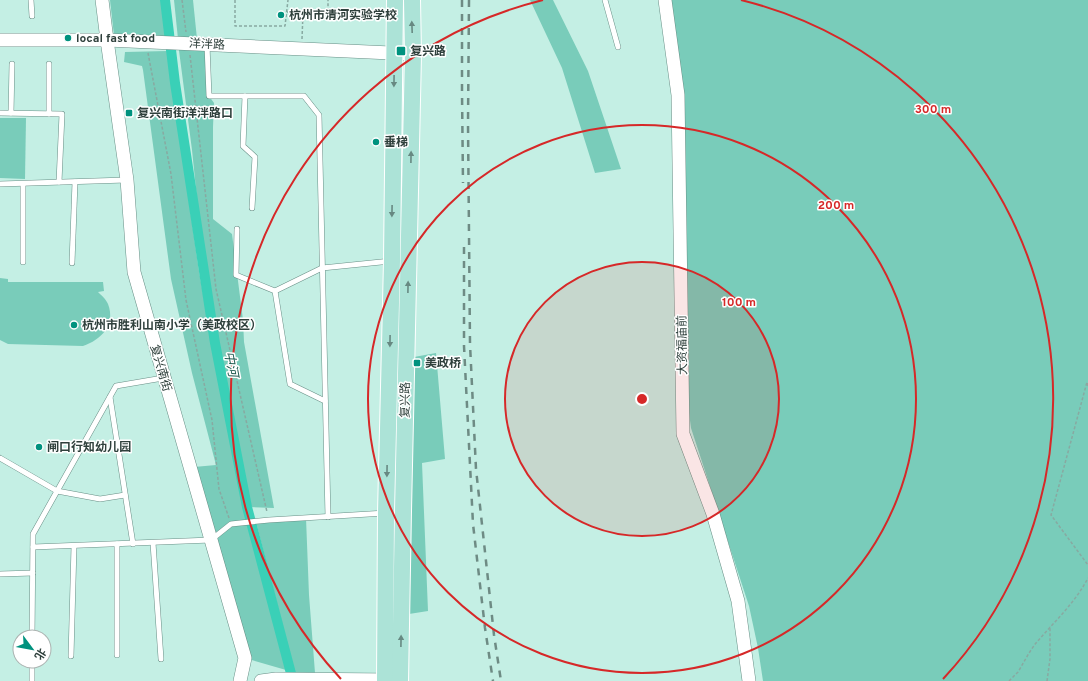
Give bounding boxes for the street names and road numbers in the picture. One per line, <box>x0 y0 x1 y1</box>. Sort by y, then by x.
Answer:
street label: 洋泮路 <box>189 36 225 54</box>
street label: 大资福庙前 <box>674 315 692 375</box>
street label: 复兴南街 <box>146 343 174 394</box>
street label: 复兴路 <box>398 382 414 418</box>

